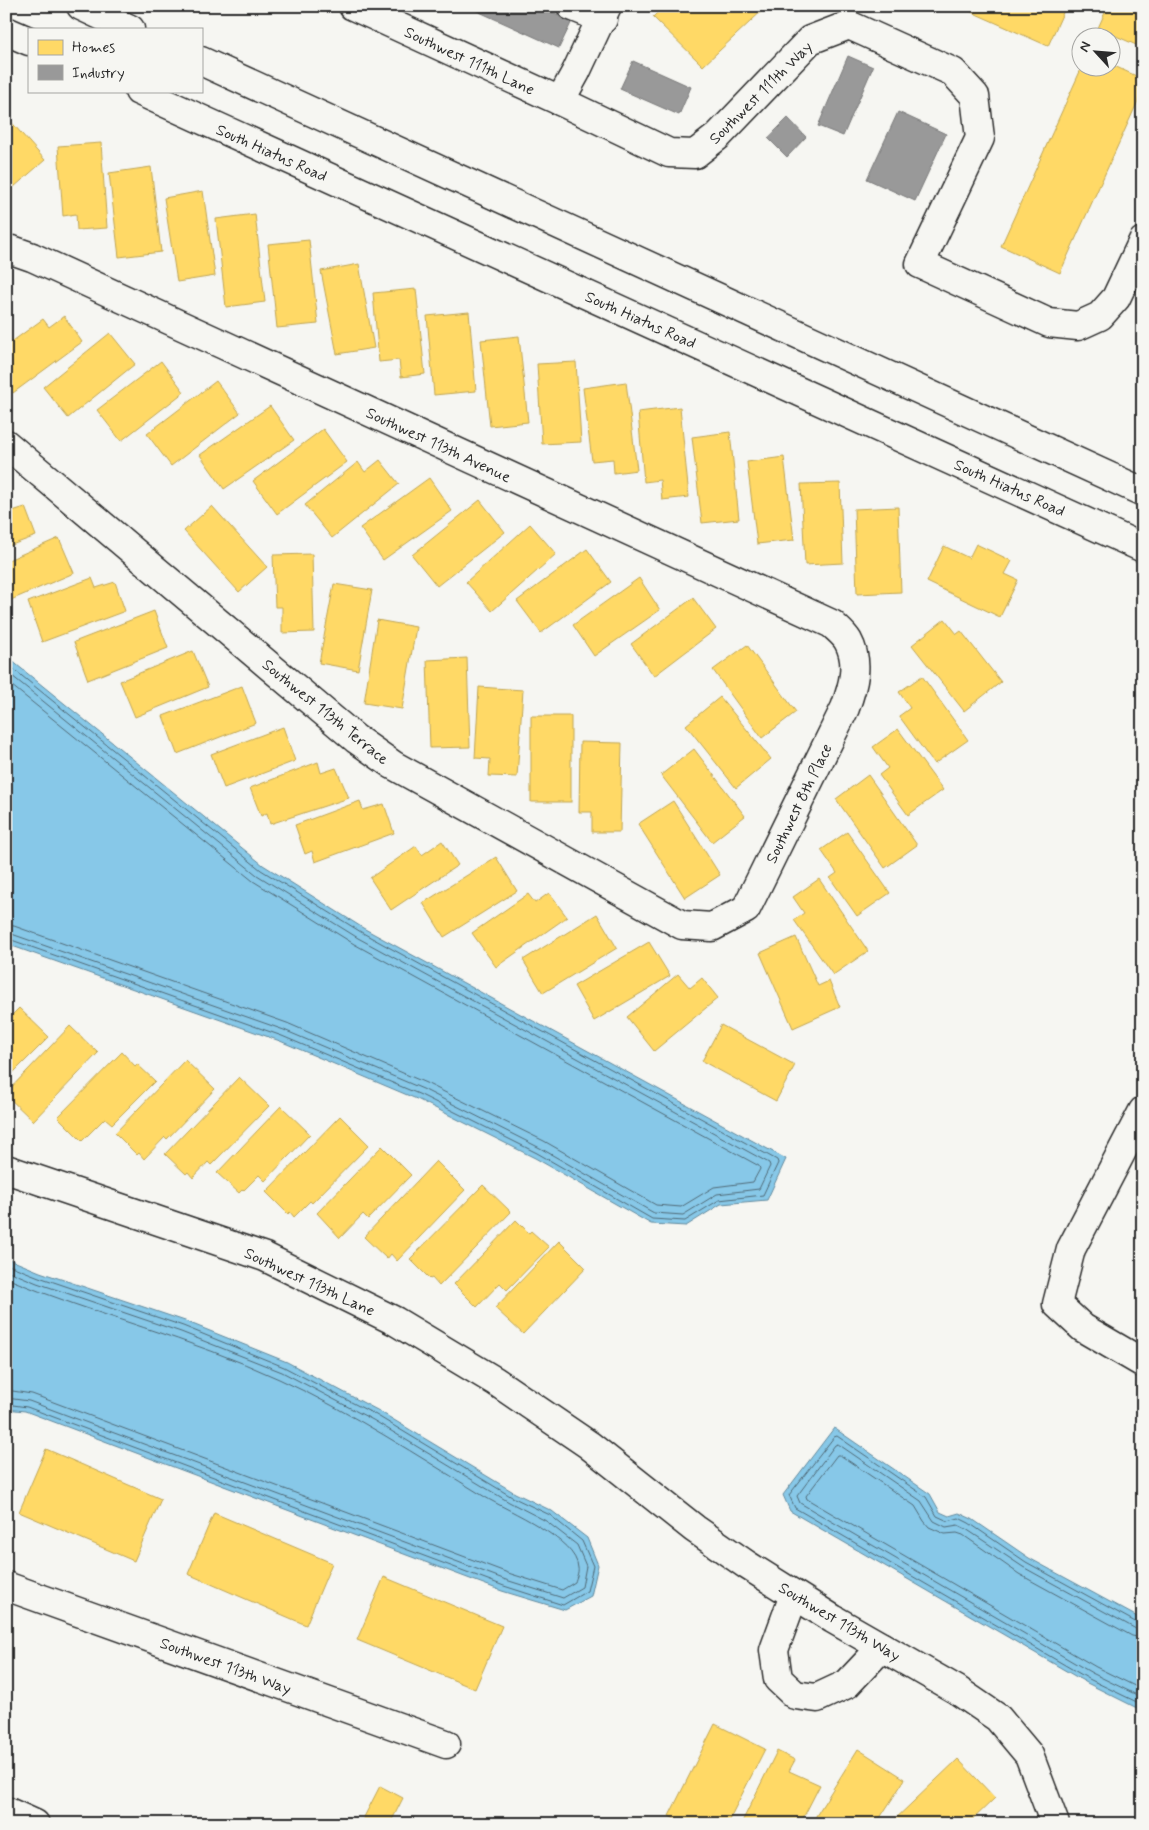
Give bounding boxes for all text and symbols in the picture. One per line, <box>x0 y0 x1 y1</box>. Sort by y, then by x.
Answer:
street label: Southwest 111th Lane <box>401 22 538 101</box>
legend <box>28 28 202 92</box>
north arrow <box>1072 28 1122 78</box>
street label: Southwest 111th Way <box>705 37 817 149</box>
text: Homes <box>72 38 115 58</box>
text: N <box>1075 39 1095 55</box>
text: Industry <box>72 64 125 84</box>
street label: South Hiatus Road <box>213 119 330 187</box>
street label: South Hiatus Road <box>582 286 699 354</box>
street label: Southwest 113th Avenue <box>363 403 514 488</box>
street label: South Hiatus Road <box>951 454 1068 522</box>
street label: Southwest 113th Terrace <box>257 655 393 770</box>
street label: Southwest 8th Place <box>761 740 838 867</box>
street label: Southwest 113th Lane <box>241 1243 378 1322</box>
street label: Southwest 113th Way <box>775 1578 904 1667</box>
street label: Southwest 113th Way <box>157 1633 294 1700</box>

